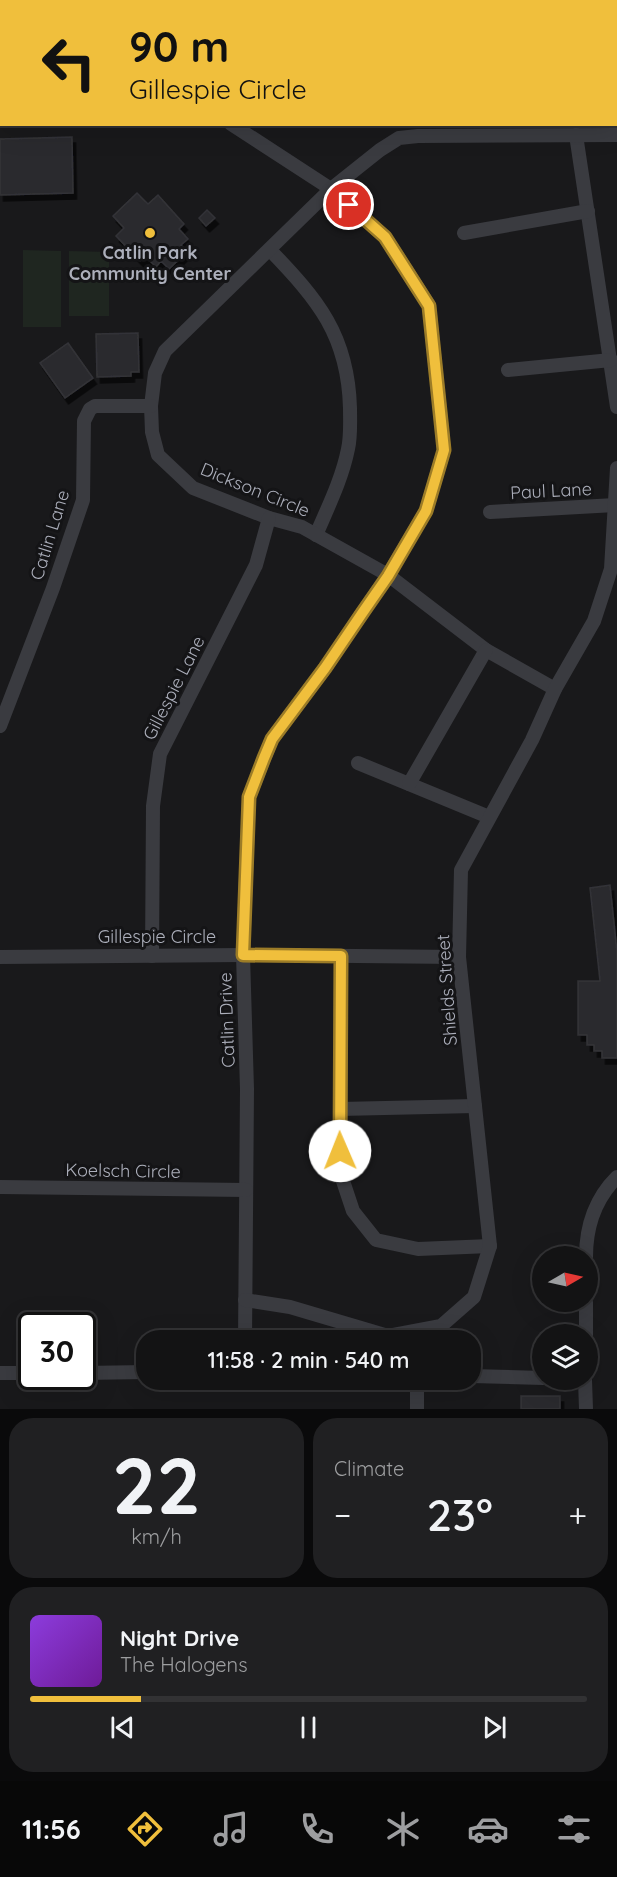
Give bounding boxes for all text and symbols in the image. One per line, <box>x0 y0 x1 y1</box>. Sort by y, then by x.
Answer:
text: 90 m <box>129 20 229 73</box>
icon: left <box>30 24 108 102</box>
text: Gillespie Circle <box>129 72 307 106</box>
pin <box>323 179 374 230</box>
icon: arrive <box>332 188 365 221</box>
marker: Catlin Park Community Center <box>143 226 157 240</box>
place label: Catlin Park Community Center <box>69 241 231 285</box>
street label: Dickson Circle <box>197 457 313 522</box>
street label: Paul Lane <box>510 477 592 504</box>
street label: Catlin Lane <box>25 487 74 583</box>
street label: Gillespie Lane <box>137 632 210 744</box>
street label: Gillespie Circle <box>98 925 216 948</box>
street label: Shields Street <box>431 933 462 1047</box>
street label: Catlin Drive <box>213 972 240 1068</box>
position arrow <box>308 1119 372 1183</box>
street label: Koelsch Circle <box>65 1158 181 1183</box>
north arrow <box>532 1246 598 1312</box>
map controls <box>532 1246 598 1390</box>
speed limit sign: 30 <box>18 1312 96 1390</box>
button: layers <box>532 1324 598 1390</box>
text: 11:58 · 2 min · 540 m <box>208 1346 409 1374</box>
text: 22 <box>112 1436 201 1534</box>
text: Climate <box>334 1456 404 1481</box>
text: 23° <box>427 1486 493 1542</box>
text: − <box>334 1494 351 1535</box>
text: + <box>568 1494 587 1535</box>
text: km/h <box>131 1524 182 1549</box>
text: Night Drive <box>120 1624 239 1652</box>
text: The Halogens <box>120 1652 248 1677</box>
icon: previous <box>106 1711 139 1744</box>
icon: pause <box>292 1711 325 1744</box>
icon: next <box>478 1711 511 1744</box>
icon: directions <box>124 1808 166 1850</box>
icon: music <box>210 1808 252 1850</box>
icon: phone <box>296 1808 338 1850</box>
icon: climate <box>382 1808 424 1850</box>
icon: car <box>467 1808 509 1850</box>
icon: filters <box>553 1808 595 1850</box>
text: 11:56 <box>22 1812 81 1846</box>

